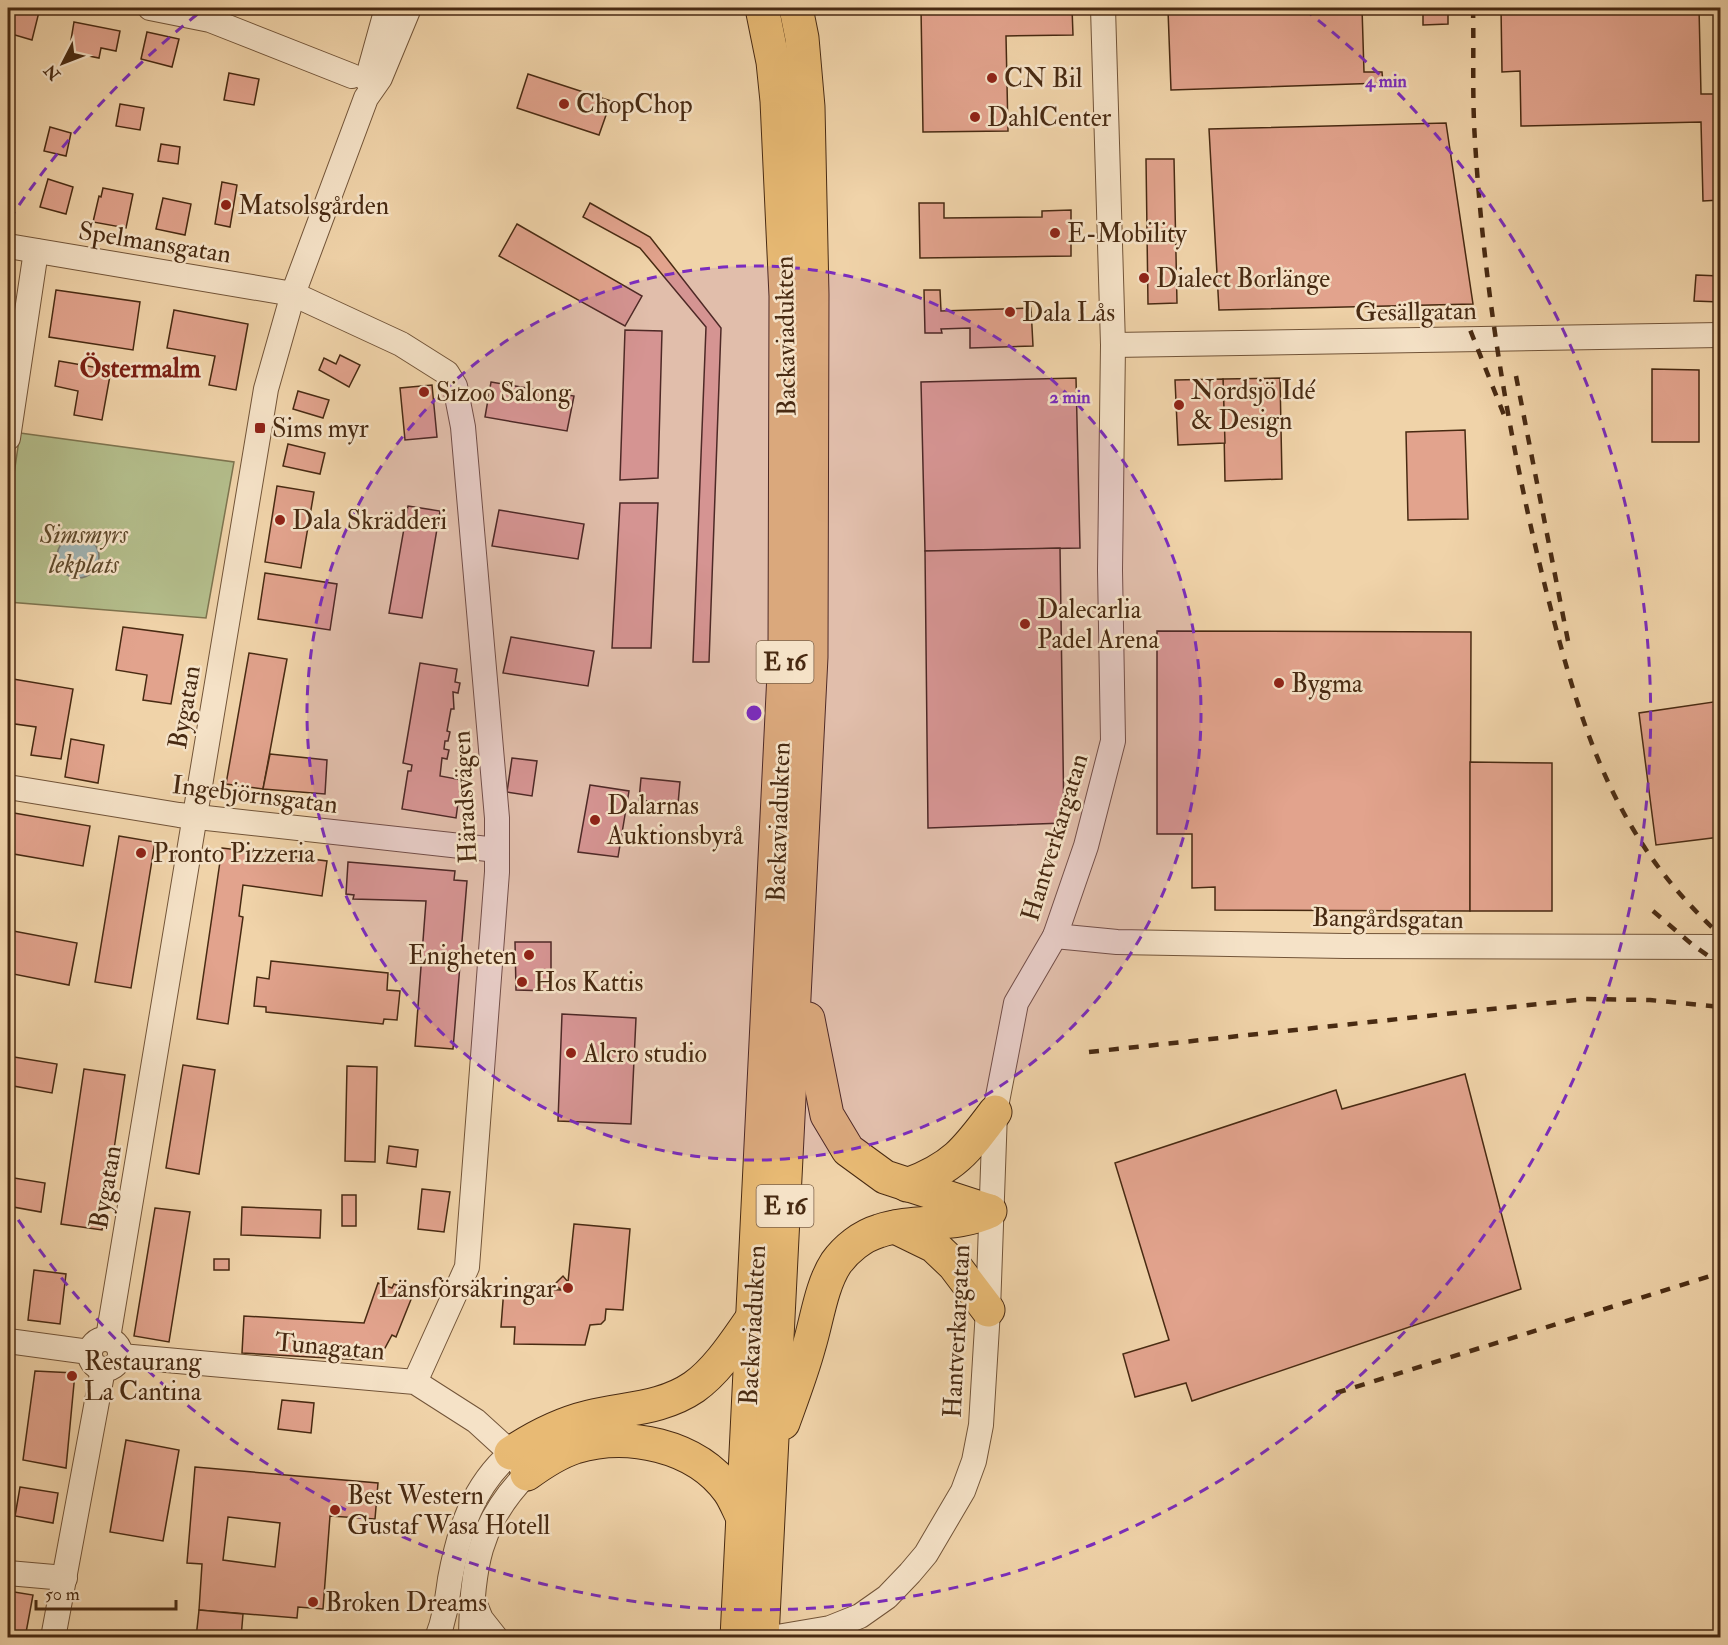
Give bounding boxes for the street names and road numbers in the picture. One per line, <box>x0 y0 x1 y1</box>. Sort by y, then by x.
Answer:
street label: Spelmansgatan <box>76 215 234 272</box>
street label: Backaviadukten <box>769 255 803 417</box>
street label: Gesällgatan <box>1355 295 1477 329</box>
road number: E 16 <box>756 641 814 683</box>
street label: Bygatan <box>162 663 208 751</box>
street label: Häradsvägen <box>446 730 484 864</box>
street label: Backaviadukten <box>760 741 798 903</box>
street label: Hantverkargatan <box>1014 750 1096 925</box>
street label: Ingebjörnsgatan <box>170 769 340 821</box>
street label: Bangårdsgatan <box>1312 902 1464 936</box>
street label: Bygatan <box>83 1143 129 1231</box>
road number: E 16 <box>756 1185 814 1227</box>
street label: Backaviadukten <box>733 1244 773 1406</box>
street label: Hantverkargatan <box>936 1244 978 1419</box>
street label: Tunagatan <box>274 1326 386 1368</box>

